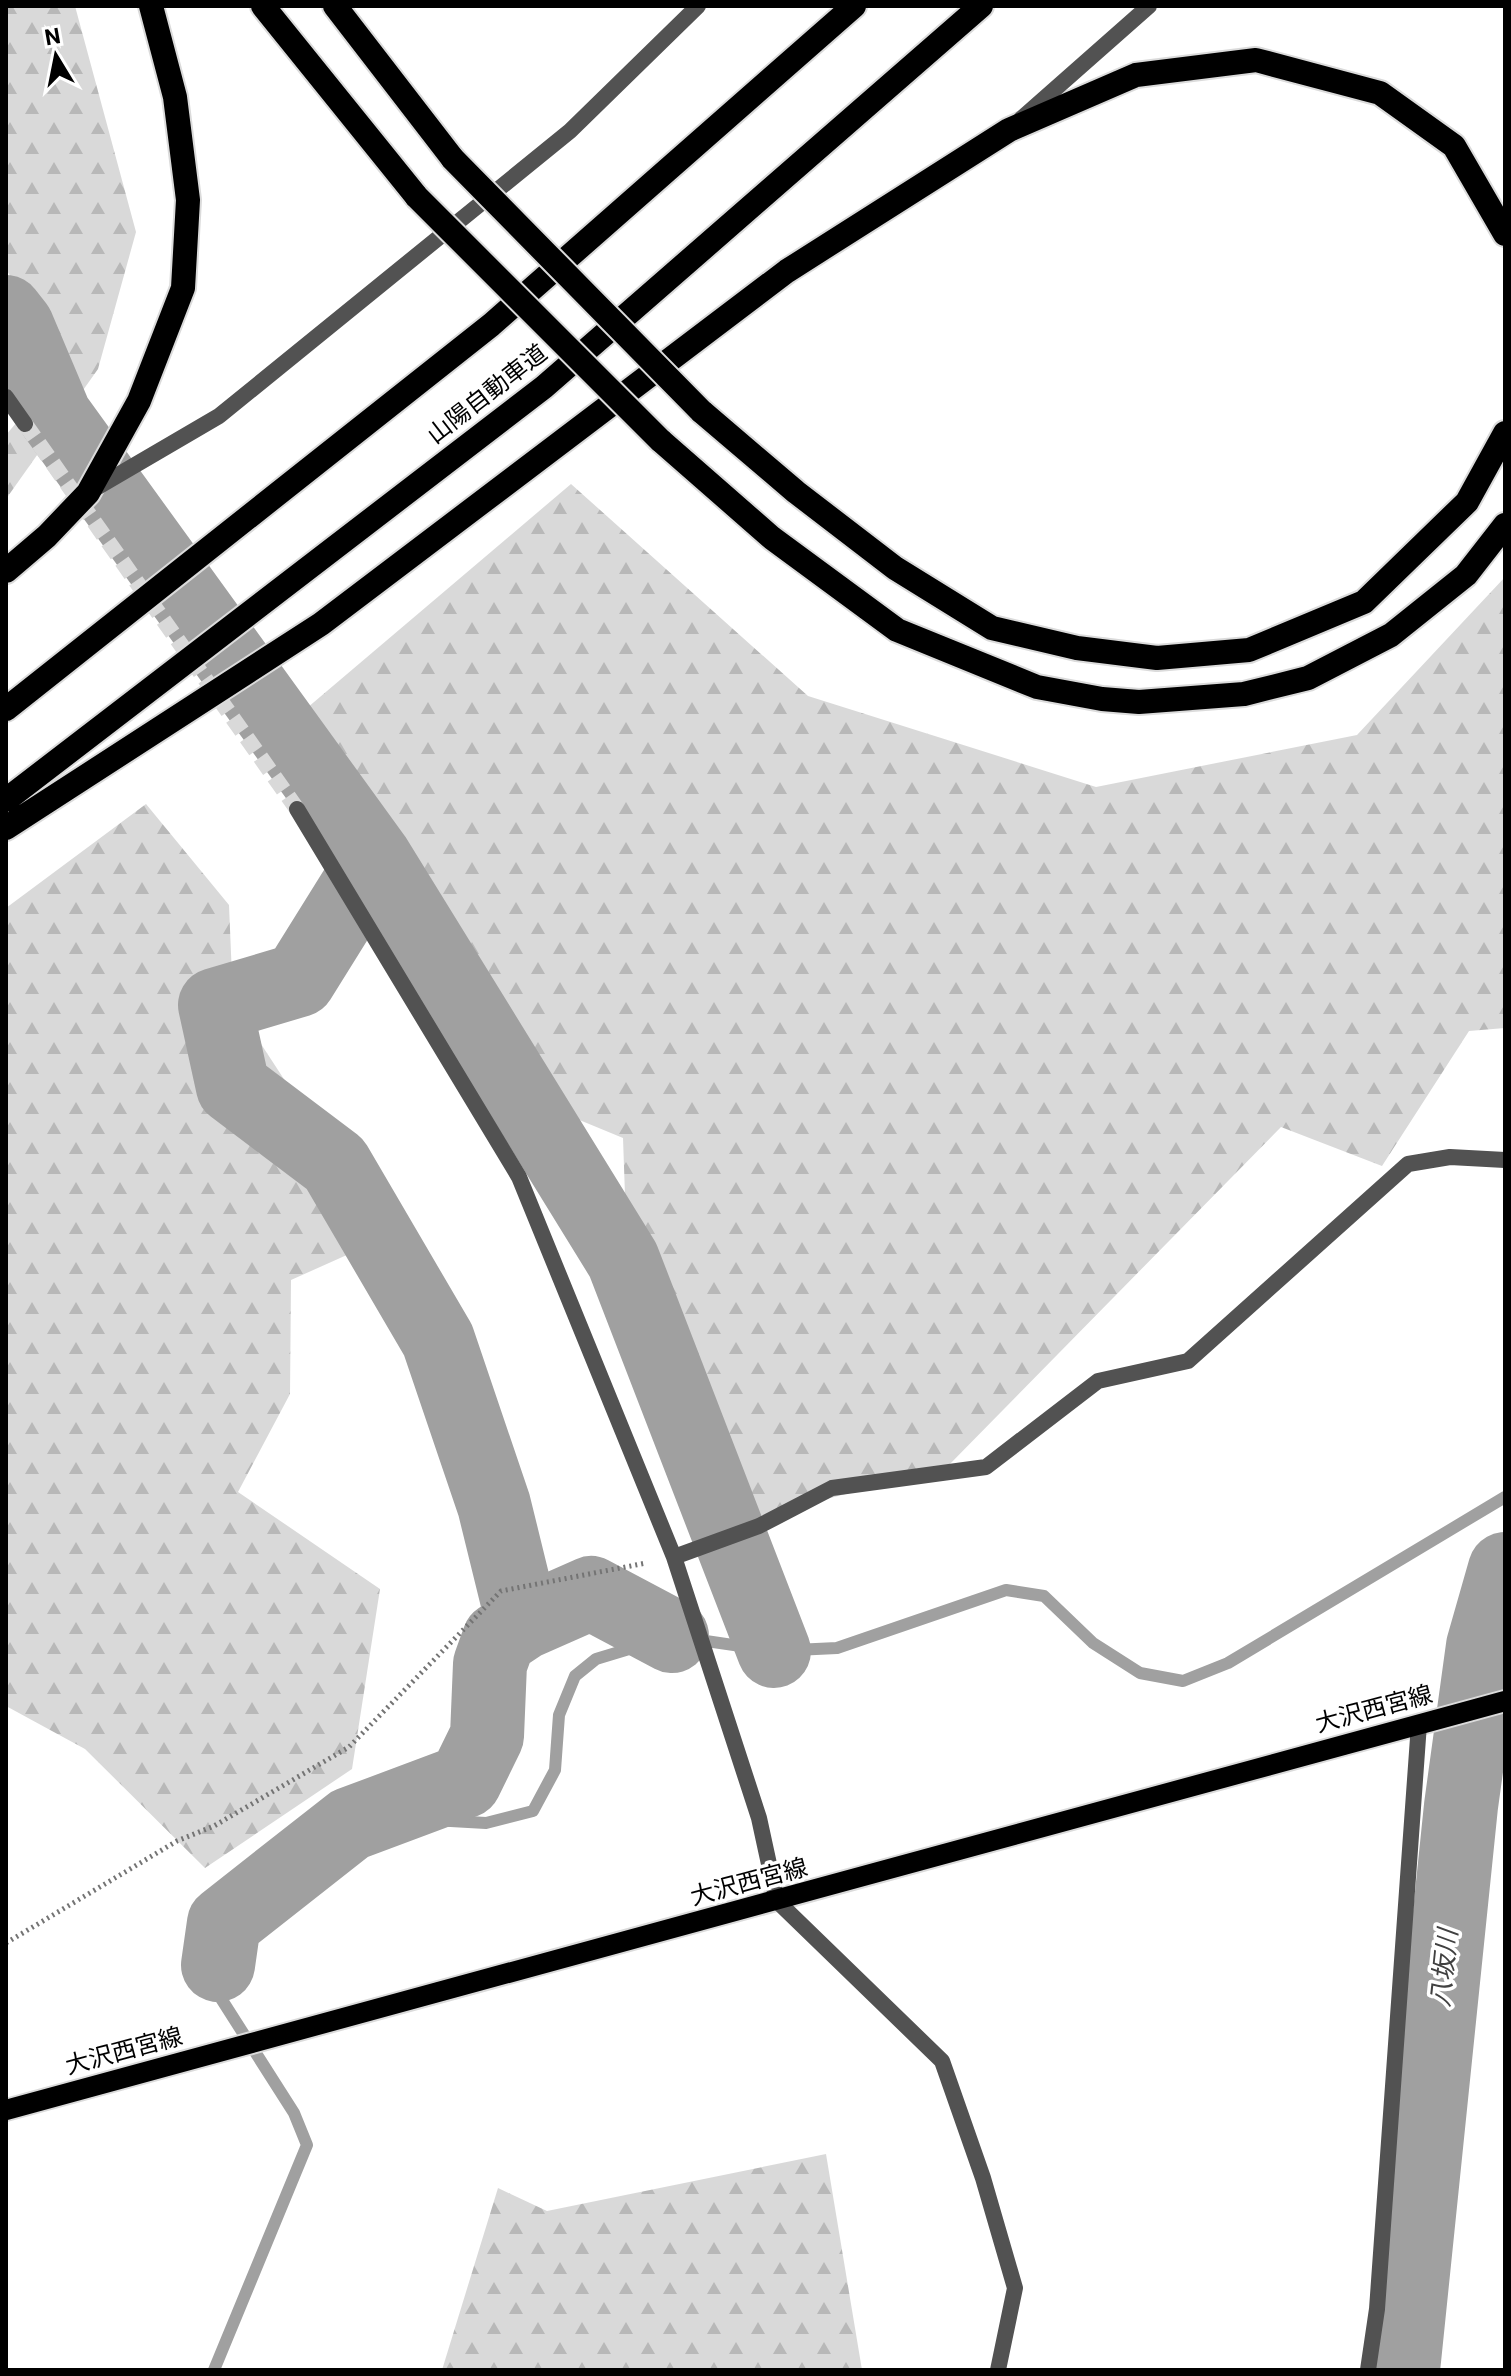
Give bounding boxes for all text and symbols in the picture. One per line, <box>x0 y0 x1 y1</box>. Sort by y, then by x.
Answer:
north arrow <box>16 16 96 96</box>
text: N <box>43 23 62 50</box>
street label: 山陽自動車道 <box>422 339 552 449</box>
street label: 大沢西宮線 <box>1312 1680 1436 1738</box>
street label: 大沢西宮線 <box>687 1853 811 1911</box>
water label: 八坂川 <box>1425 1925 1463 2008</box>
street label: 大沢西宮線 <box>62 2022 186 2080</box>

